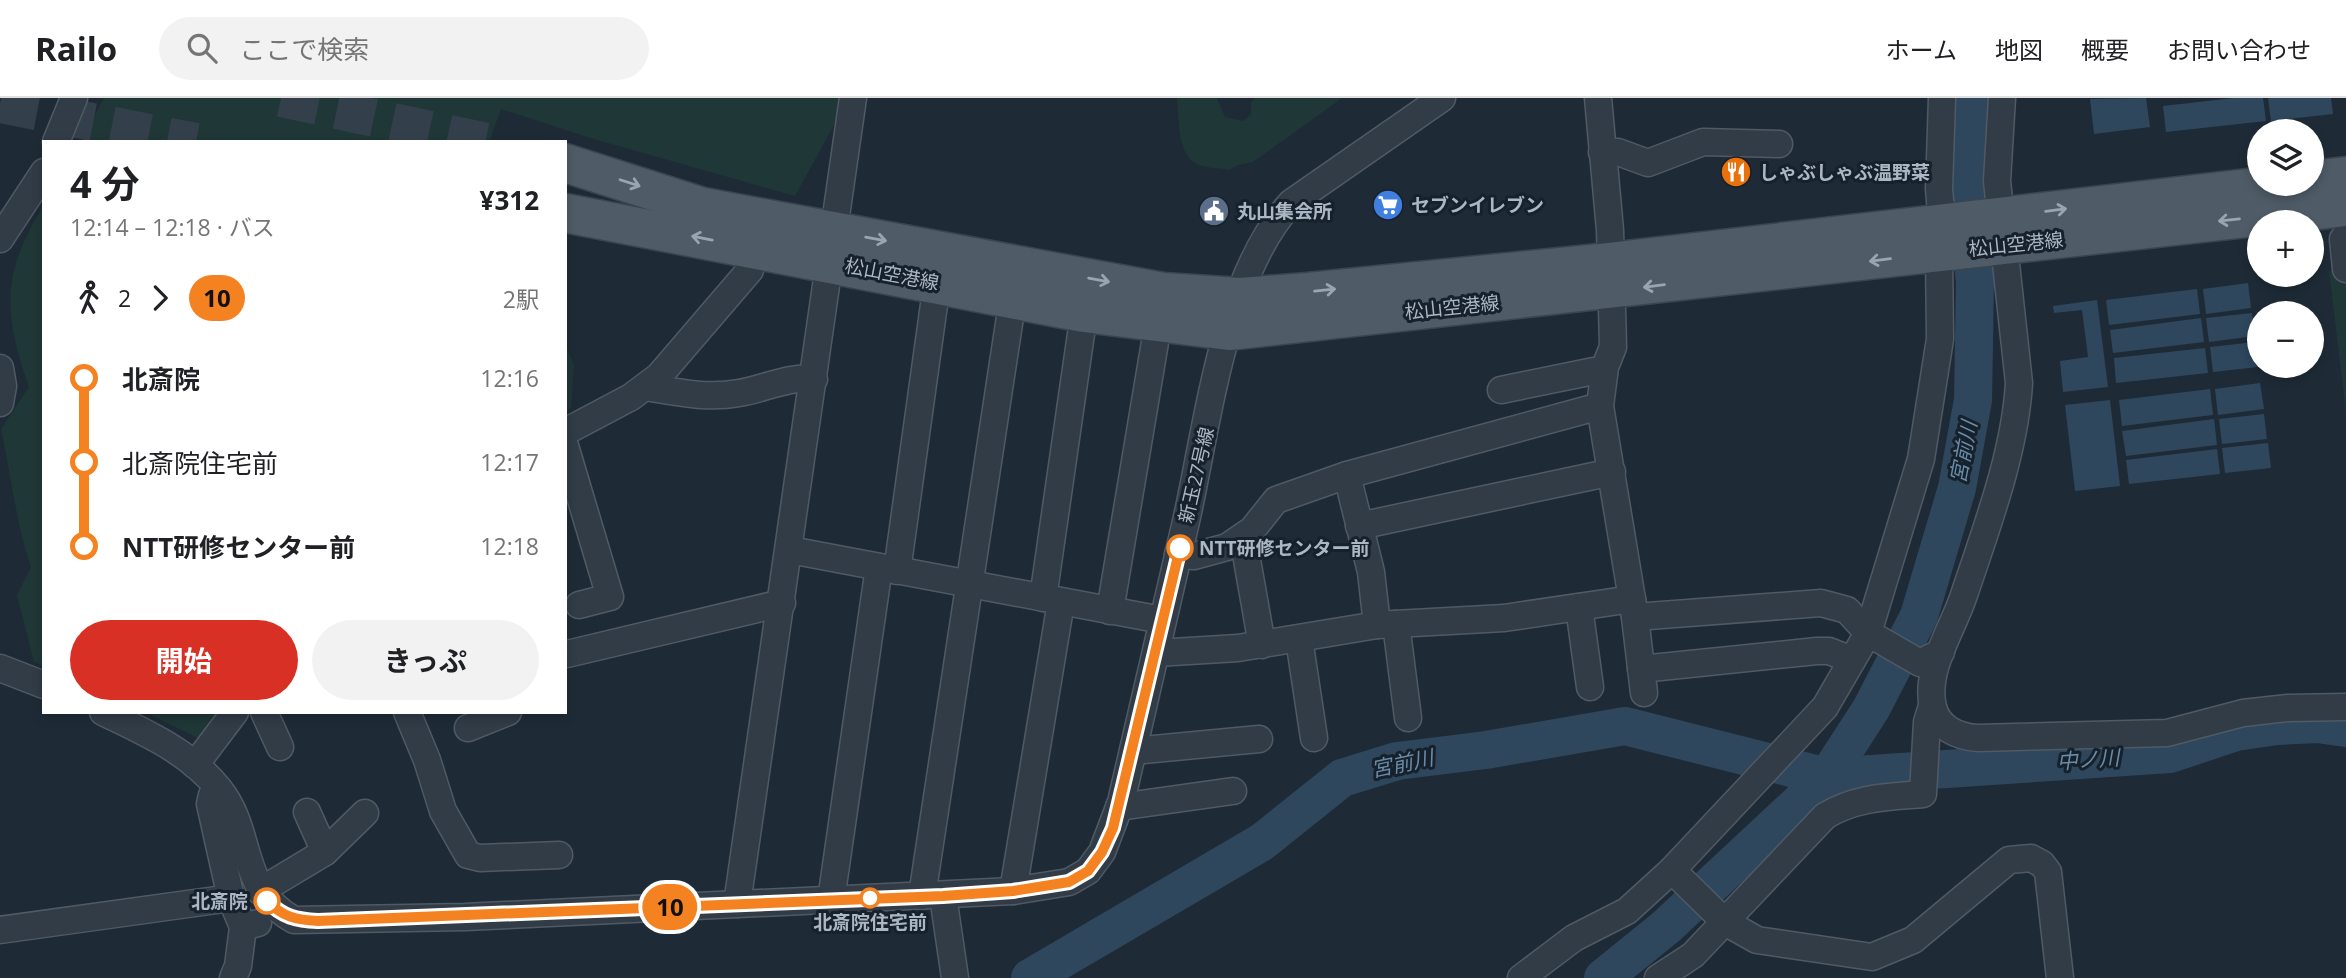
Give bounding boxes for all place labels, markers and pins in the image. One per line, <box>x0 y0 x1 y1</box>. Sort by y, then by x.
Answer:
restaurant icon: しゃぶしゃぶ温野菜 <box>1719 155 1753 189</box>
place label: しゃぶしゃぶ温野菜 <box>1759 159 1930 185</box>
supermarket icon: セブンイレブン <box>1371 188 1405 222</box>
place label: セブンイレブン <box>1411 192 1544 218</box>
public building icon: 丸山集会所 <box>1197 194 1231 228</box>
place label: 丸山集会所 <box>1237 198 1332 224</box>
marker: NTT研修センター前 <box>1167 535 1193 561</box>
place label: NTT研修センター前 <box>1199 535 1369 561</box>
place label: 北斎院 <box>191 888 248 914</box>
marker: 北斎院 <box>254 888 280 914</box>
marker: 北斎院住宅前 <box>860 888 880 908</box>
place label: 北斎院住宅前 <box>813 909 927 935</box>

